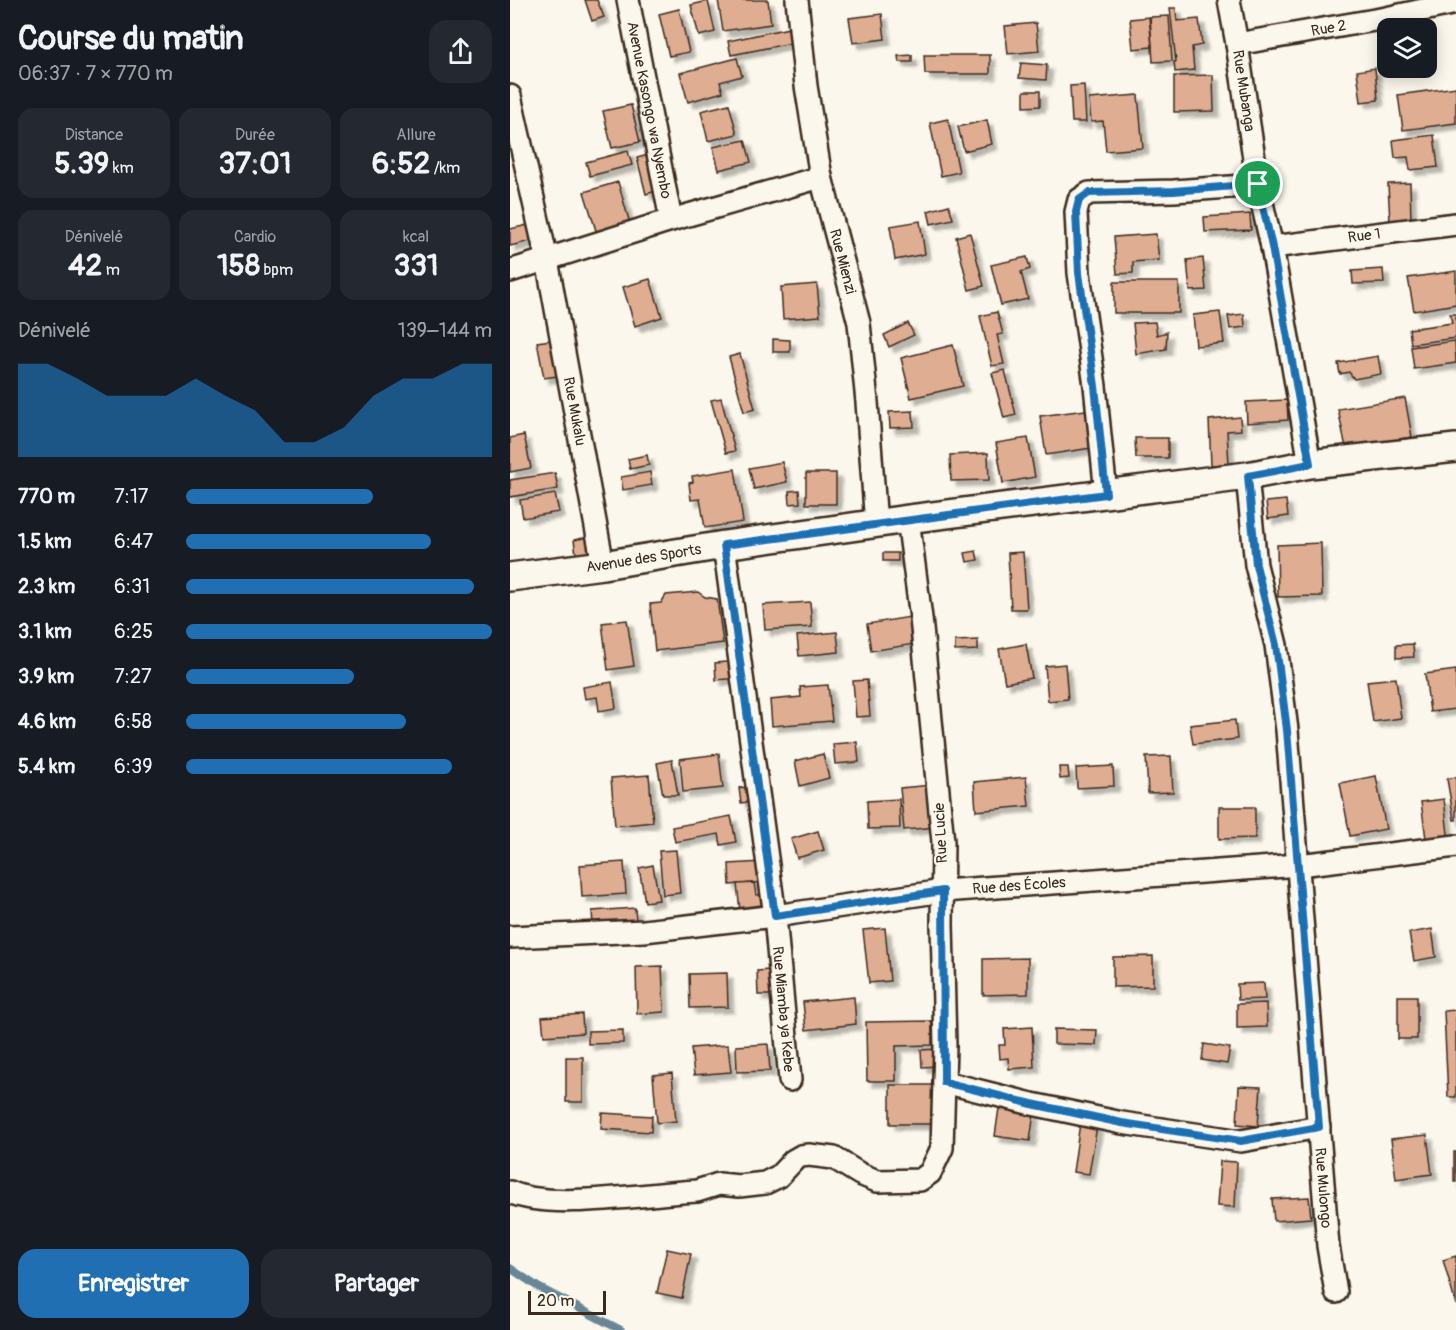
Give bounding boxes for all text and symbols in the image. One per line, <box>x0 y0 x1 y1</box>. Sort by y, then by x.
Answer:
street label: Rue 2 <box>1310 16 1348 40</box>
text: Course du matin <box>18 18 244 59</box>
map controls <box>1377 18 1437 78</box>
button: layers <box>1377 18 1437 78</box>
button: share <box>429 20 492 83</box>
street label: Avenue Kasongo wa Nyembo <box>623 20 676 200</box>
street label: Rue Mubanga <box>1229 49 1259 133</box>
text: 06:37 · 7 × 770 m <box>18 61 173 86</box>
text: Distance <box>65 125 123 145</box>
text: Durée <box>235 125 275 145</box>
text: Allure <box>396 125 436 145</box>
text: 5.39 <box>54 145 109 182</box>
text: 37:01 <box>219 145 291 182</box>
text: 6:52 <box>372 145 430 182</box>
text: km <box>109 158 134 178</box>
text: /km <box>430 158 460 178</box>
pin <box>1232 158 1283 209</box>
icon: arrive <box>1241 167 1274 200</box>
street label: Rue 1 <box>1347 224 1382 247</box>
text: Dénivelé <box>65 227 123 247</box>
text: Cardio <box>234 227 276 247</box>
text: kcal <box>403 227 429 247</box>
street label: Rue Mienzi <box>825 227 861 296</box>
text: 42 <box>68 247 102 284</box>
text: 158 <box>217 247 260 284</box>
text: 331 <box>393 247 439 284</box>
text: m <box>102 260 120 280</box>
text: bpm <box>260 260 293 280</box>
text: Dénivelé <box>18 318 91 343</box>
text: 139–144 m <box>398 318 492 343</box>
street label: Rue Mukalu <box>559 375 590 447</box>
text: 770 m <box>18 484 75 509</box>
text: 7:17 <box>114 484 148 509</box>
text: 1.5 km <box>18 529 71 554</box>
text: 6:47 <box>114 529 153 554</box>
street label: Avenue des Sports <box>585 539 703 577</box>
text: 2.3 km <box>18 574 75 599</box>
text: 6:31 <box>114 574 150 599</box>
text: 3.1 km <box>18 619 72 644</box>
text: 6:25 <box>114 619 153 644</box>
text: 3.9 km <box>18 664 74 689</box>
text: 7:27 <box>114 664 152 689</box>
text: 4.6 km <box>18 709 76 734</box>
text: 6:58 <box>114 709 152 734</box>
text: 5.4 km <box>18 754 75 779</box>
text: 6:39 <box>114 754 152 779</box>
street label: Rue Lucie <box>930 802 952 864</box>
street label: Rue des Écoles <box>972 873 1067 898</box>
street label: Rue Miamba ya Kebe <box>768 945 799 1073</box>
street label: Rue Mulongo <box>1311 1147 1336 1229</box>
button: Enregistrer <box>18 1249 249 1318</box>
button: Partager <box>261 1249 492 1318</box>
scale bar <box>528 1288 606 1316</box>
text: 20 m <box>537 1291 575 1311</box>

